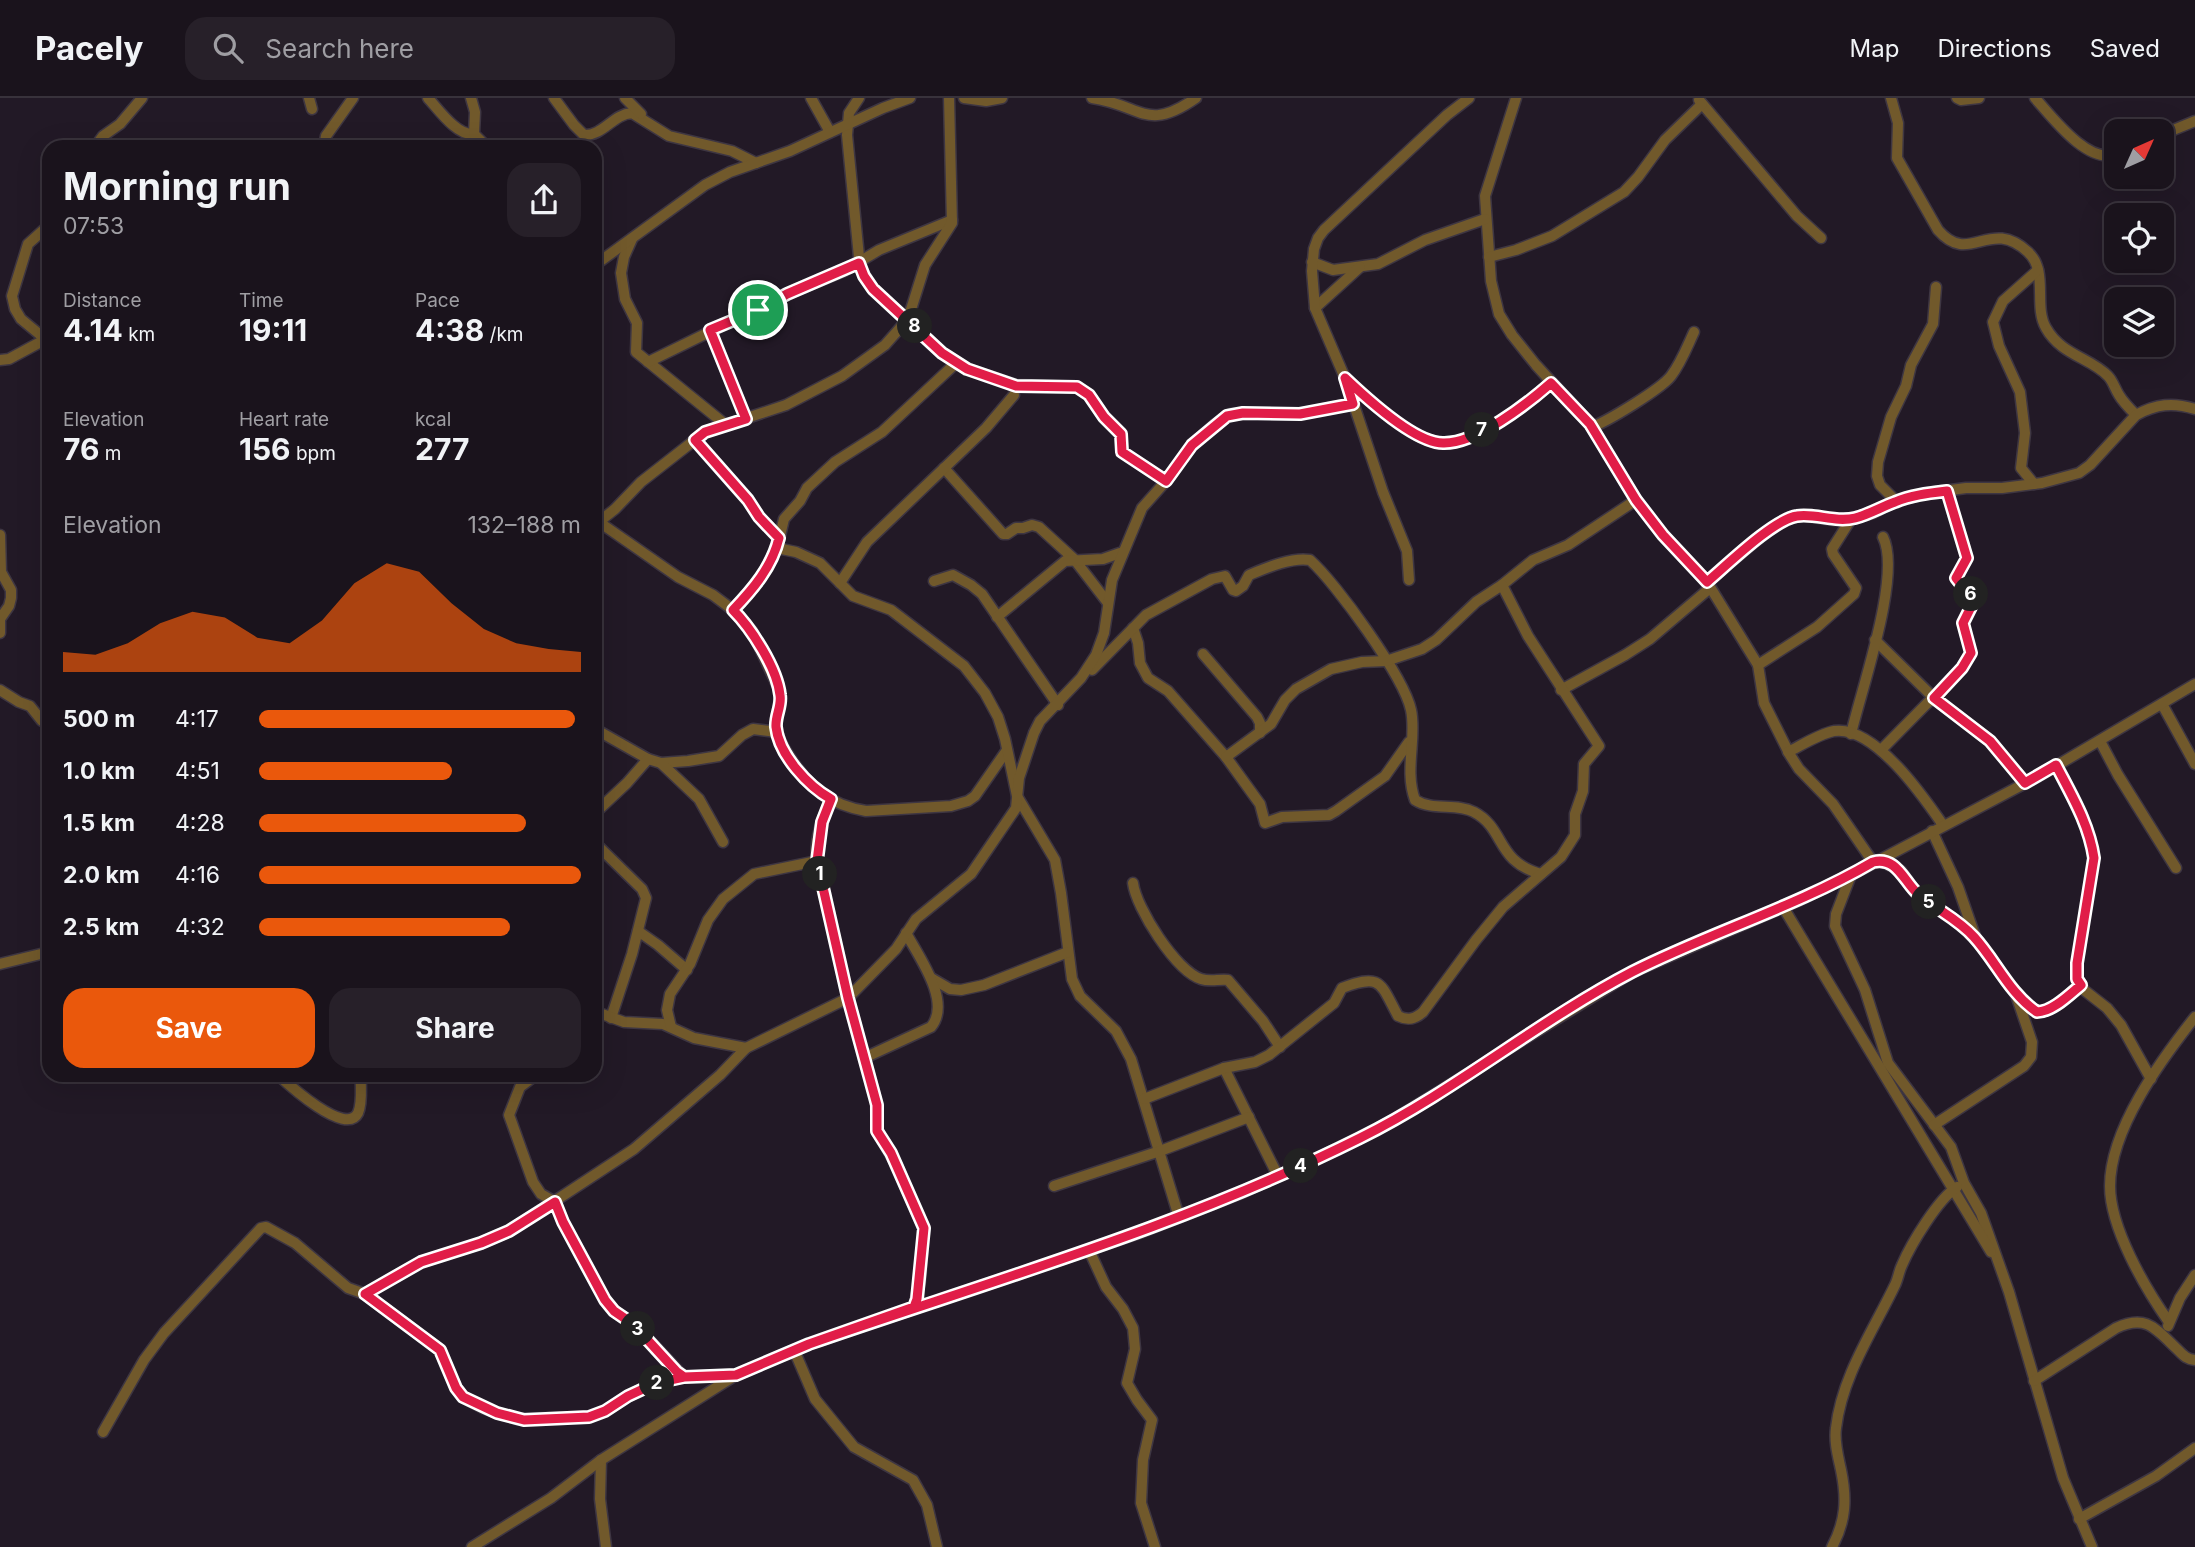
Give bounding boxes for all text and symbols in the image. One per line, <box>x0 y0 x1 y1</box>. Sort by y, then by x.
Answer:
search box <box>185 17 675 80</box>
text: Pacely <box>35 28 143 68</box>
icon: search <box>209 29 247 67</box>
text: Search here <box>265 33 414 64</box>
text: Map <box>1850 34 1899 63</box>
text: Directions <box>1937 34 2052 63</box>
text: Saved <box>2090 34 2160 63</box>
north arrow <box>2104 119 2174 189</box>
map controls <box>2104 119 2174 357</box>
text: Morning run <box>63 163 291 209</box>
button: share <box>507 163 581 237</box>
button: locate <box>2104 203 2174 273</box>
text: 07:53 <box>63 212 124 240</box>
pin <box>728 280 788 340</box>
button: layers <box>2104 287 2174 357</box>
text: Distance <box>63 289 141 312</box>
text: Time <box>239 289 284 312</box>
text: Pace <box>415 289 460 312</box>
icon: arrive <box>739 291 777 329</box>
pin: 8 <box>898 308 932 344</box>
text: 4.14 <box>63 312 123 348</box>
text: 19:11 <box>239 312 307 348</box>
text: 4:38 <box>415 312 484 348</box>
text: 8 <box>908 314 921 337</box>
text: km <box>123 323 155 346</box>
text: /km <box>484 323 523 346</box>
text: Elevation <box>63 408 144 431</box>
text: Heart rate <box>239 408 329 431</box>
text: kcal <box>415 408 451 431</box>
pin: 7 <box>1464 412 1500 448</box>
text: 7 <box>1476 418 1487 441</box>
text: 76 <box>63 431 99 467</box>
text: 156 <box>239 431 291 467</box>
text: 277 <box>415 431 469 467</box>
text: m <box>99 442 121 465</box>
text: bpm <box>291 442 336 465</box>
text: Elevation <box>63 511 162 539</box>
text: 132–188 m <box>467 511 581 539</box>
pin: 6 <box>1954 576 1988 612</box>
text: 6 <box>1964 582 1977 605</box>
text: 500 m <box>63 705 135 733</box>
text: 4:17 <box>175 705 219 733</box>
text: 1.0 km <box>63 757 135 785</box>
text: 4:51 <box>175 757 220 785</box>
text: 1.5 km <box>63 809 135 837</box>
text: 4:28 <box>175 809 225 837</box>
pin: 1 <box>802 856 838 892</box>
text: 2.0 km <box>63 861 140 889</box>
text: 4:16 <box>175 861 220 889</box>
text: 1 <box>815 862 824 885</box>
pin: 5 <box>1912 884 1946 920</box>
text: 5 <box>1922 890 1935 913</box>
text: 2.5 km <box>63 913 140 941</box>
text: 4:32 <box>175 913 225 941</box>
button: Save <box>63 988 315 1068</box>
button: Share <box>329 988 581 1068</box>
pin: 4 <box>1284 1148 1318 1184</box>
text: 4 <box>1294 1154 1307 1177</box>
pin: 3 <box>620 1312 656 1346</box>
text: 3 <box>631 1317 644 1340</box>
pin: 2 <box>640 1366 674 1400</box>
text: 2 <box>651 1371 662 1394</box>

